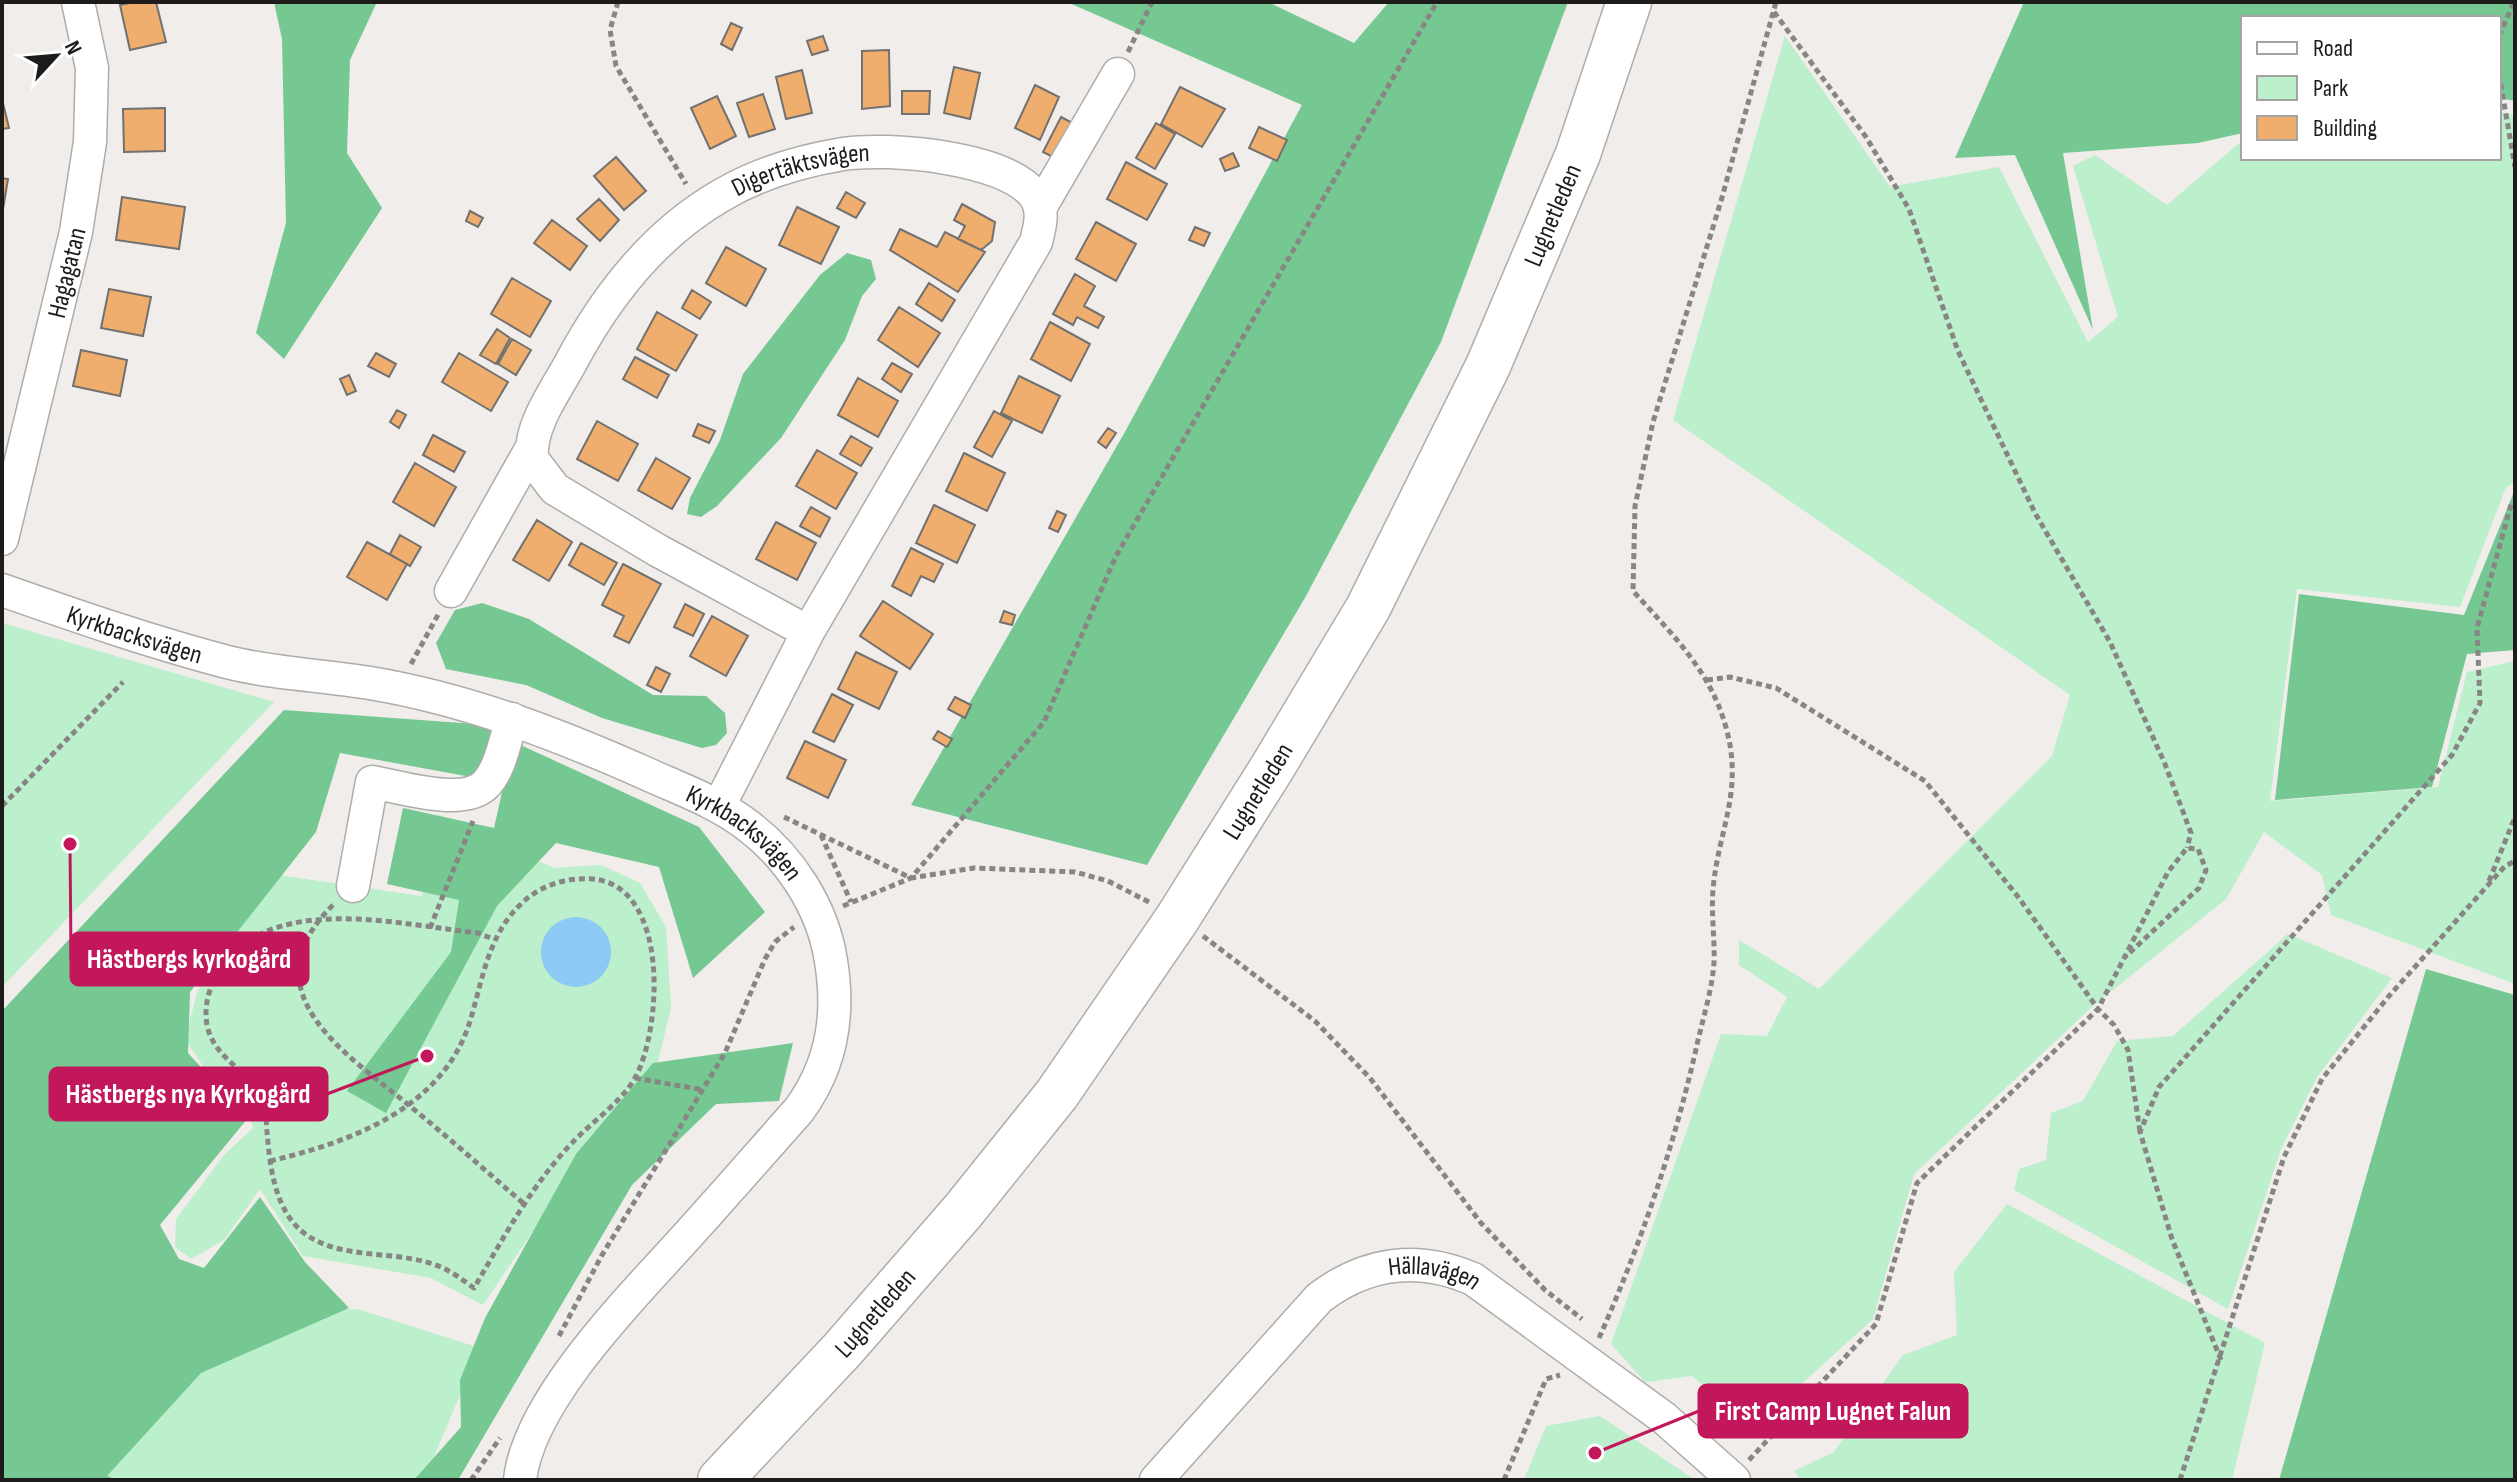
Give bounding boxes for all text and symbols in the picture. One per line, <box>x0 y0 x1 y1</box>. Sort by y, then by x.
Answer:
north arrow <box>16 16 96 96</box>
legend <box>2241 16 2501 160</box>
text: Road <box>2313 34 2353 63</box>
text: N <box>58 37 87 59</box>
text: Park <box>2313 74 2348 103</box>
text: Building <box>2313 114 2377 143</box>
street label: Digertäktsvägen <box>727 138 870 204</box>
street label: Lugnetleden <box>1518 160 1589 271</box>
street label: Hagagatan <box>42 224 94 321</box>
street label: Kyrkbacksvägen <box>62 600 206 671</box>
street label: Lugnetleden <box>1217 738 1300 846</box>
street label: Kyrkbacksvägen <box>681 779 808 887</box>
callout: Hästbergs kyrkogård <box>71 933 308 985</box>
text: Hästbergs kyrkogård <box>87 943 291 976</box>
callout: Hästbergs nya Kyrkogård <box>50 1068 327 1120</box>
text: Hästbergs nya Kyrkogård <box>65 1078 311 1111</box>
street label: Hällavägen <box>1386 1251 1487 1297</box>
street label: Lugnetleden <box>829 1263 923 1365</box>
callout: First Camp Lugnet Falun <box>1699 1385 1967 1437</box>
text: First Camp Lugnet Falun <box>1715 1395 1951 1428</box>

